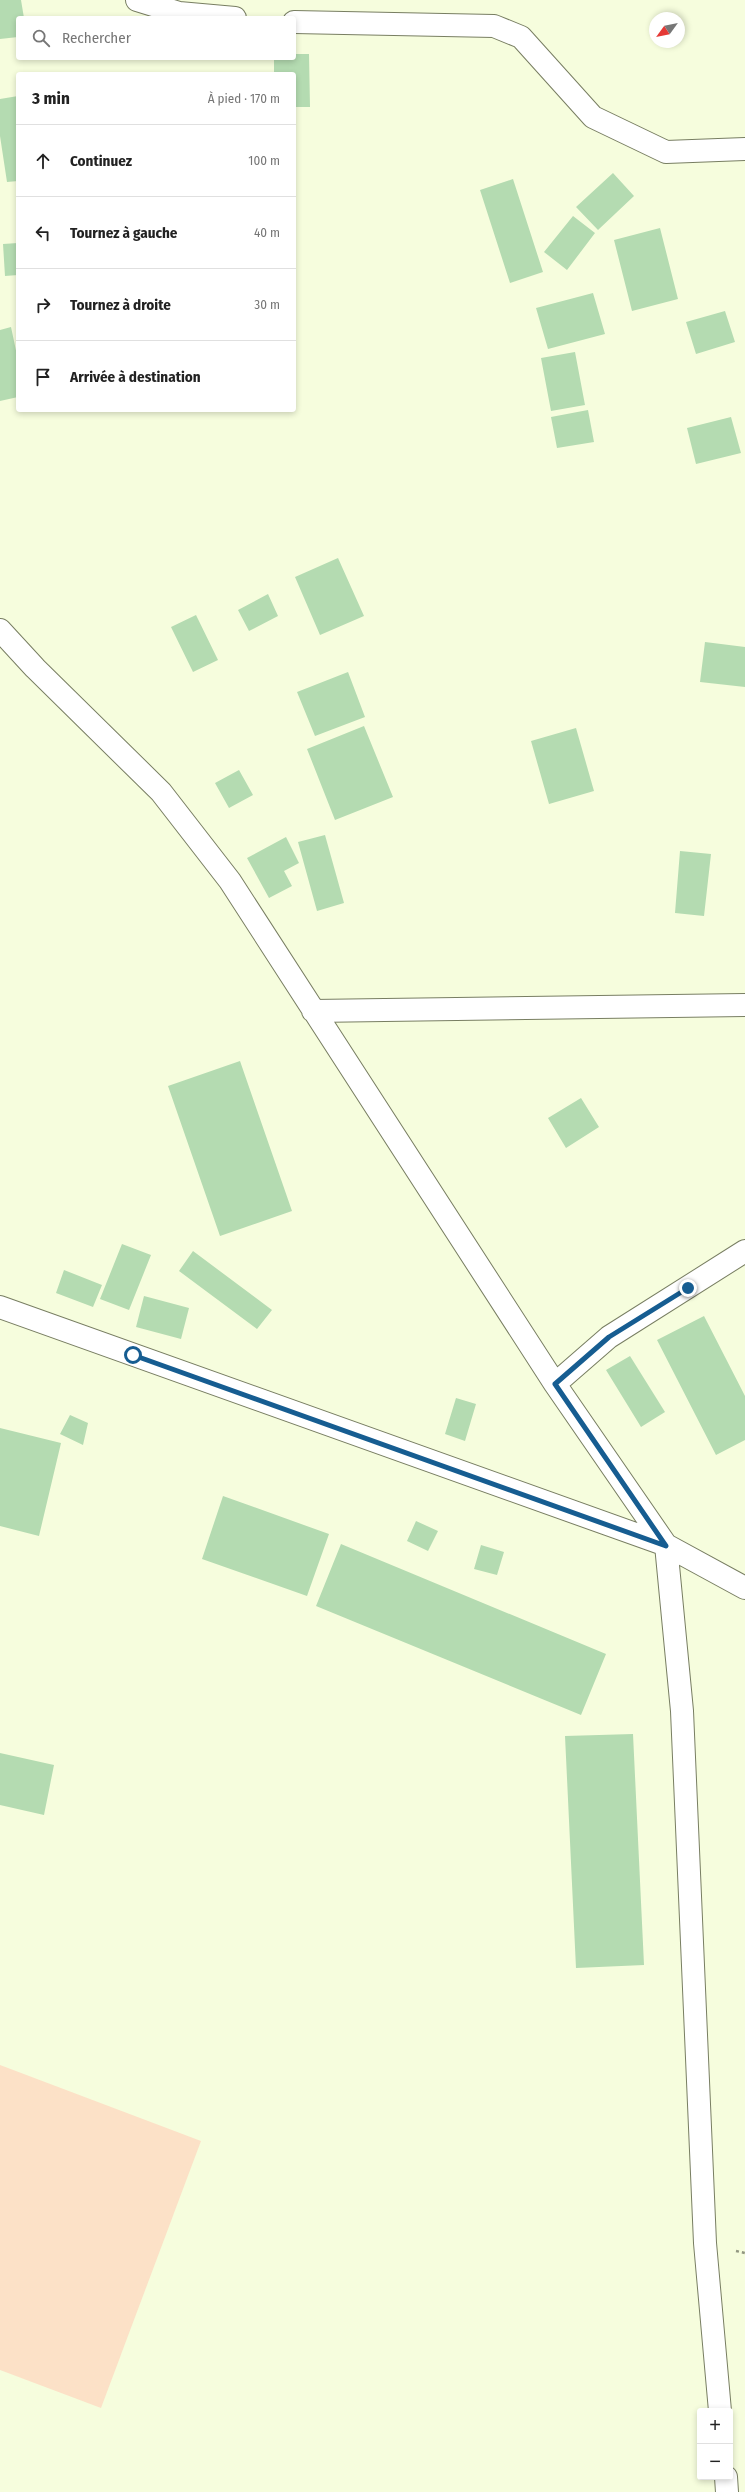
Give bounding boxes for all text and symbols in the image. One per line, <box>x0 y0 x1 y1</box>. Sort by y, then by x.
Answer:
north arrow <box>649 12 685 48</box>
search box <box>16 16 296 60</box>
icon: search <box>30 27 52 49</box>
text: Rechercher <box>62 29 131 47</box>
text: 3 min <box>32 88 70 109</box>
text: À pied · 170 m <box>208 91 280 106</box>
icon: ahead <box>32 150 54 172</box>
text: Continuez <box>70 152 132 170</box>
text: 100 m <box>248 153 280 168</box>
icon: left <box>32 222 54 244</box>
text: Tournez à gauche <box>70 224 177 242</box>
text: 40 m <box>254 225 280 240</box>
icon: right <box>32 294 54 316</box>
text: Tournez à droite <box>70 296 171 314</box>
text: 30 m <box>254 297 280 312</box>
icon: arrive <box>32 366 54 388</box>
text: Arrivée à destination <box>70 368 201 386</box>
route end <box>679 1279 697 1297</box>
route start <box>124 1346 142 1364</box>
map controls <box>697 2408 733 2480</box>
button: + <box>697 2408 733 2444</box>
button: − <box>697 2444 733 2480</box>

